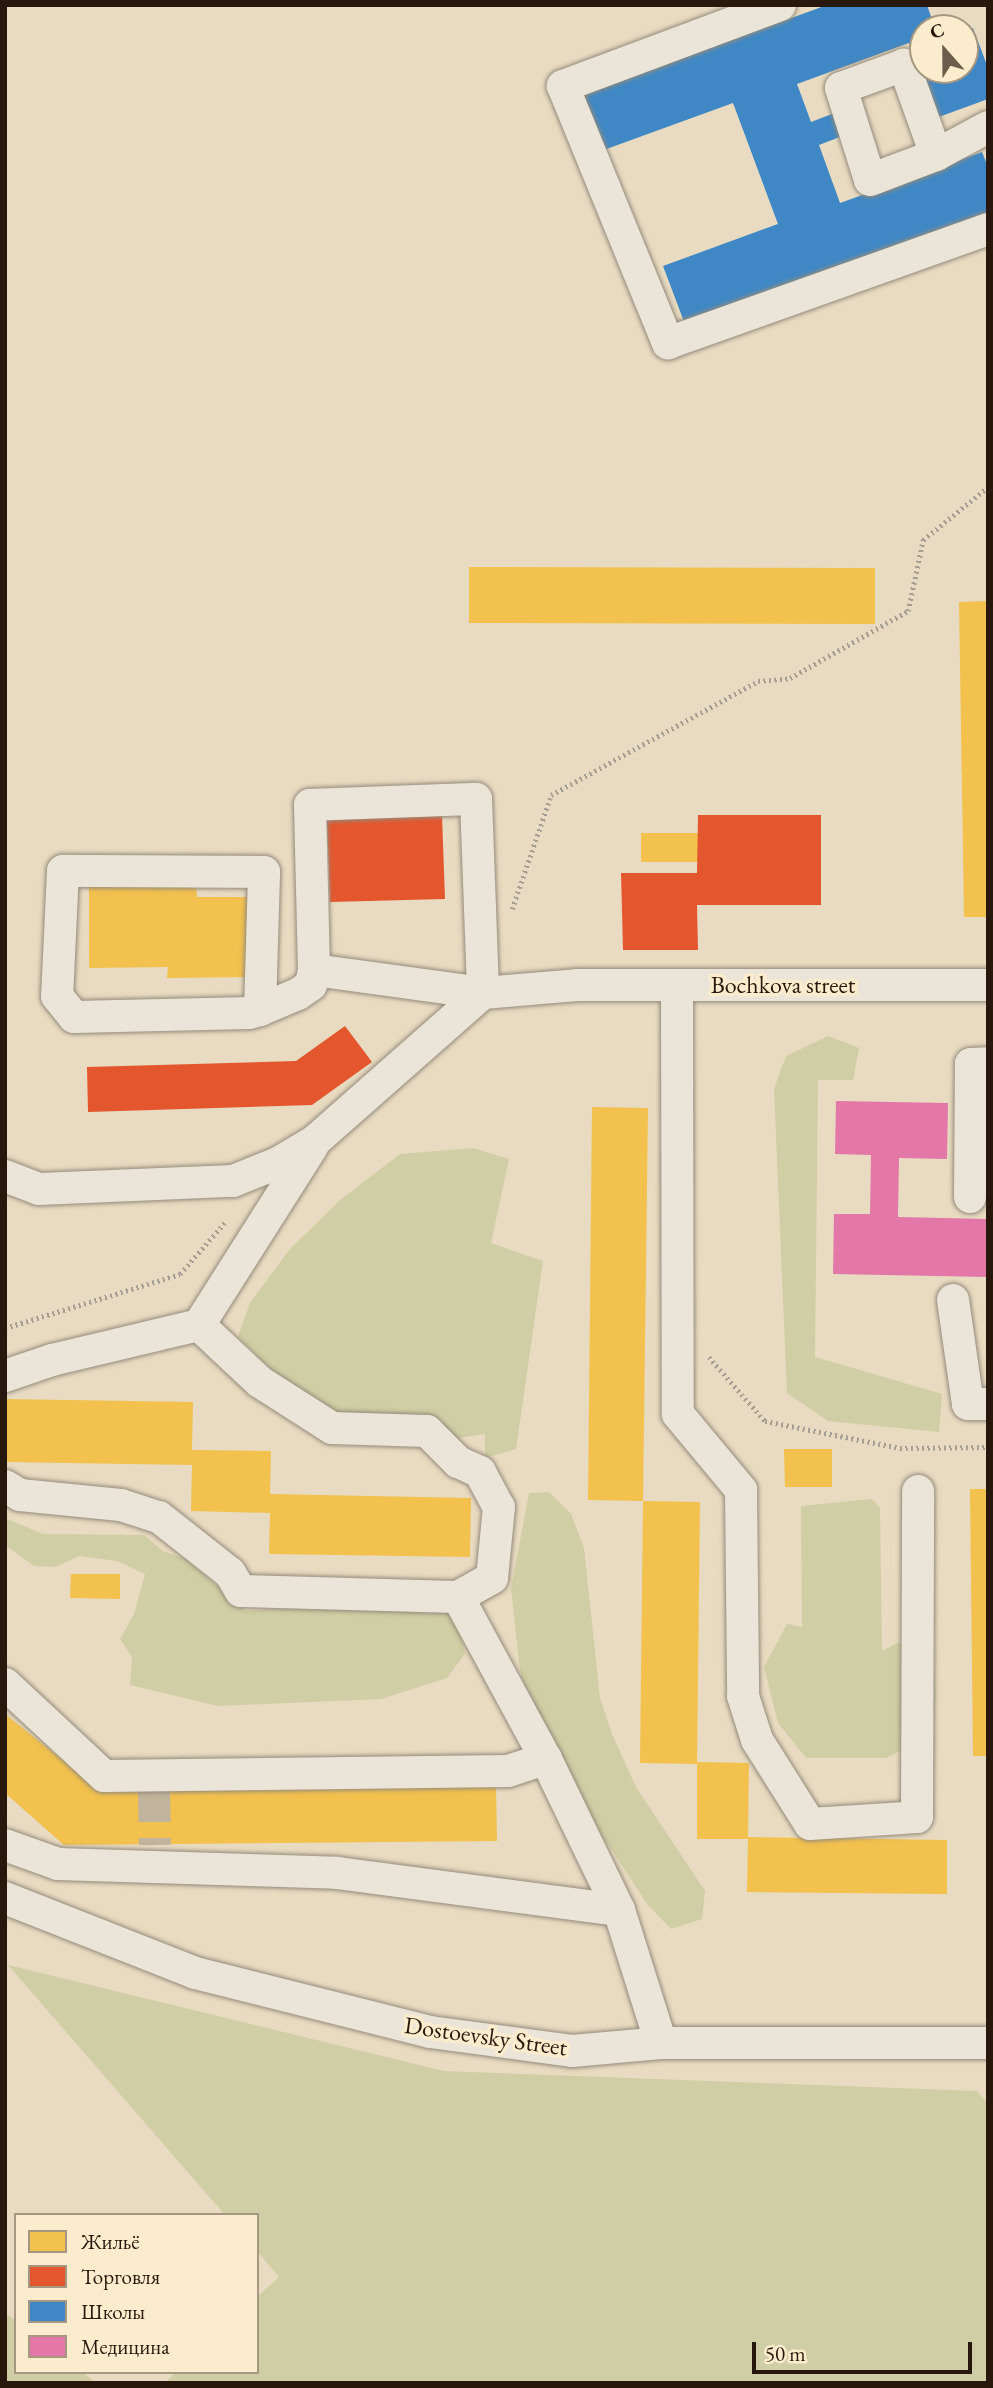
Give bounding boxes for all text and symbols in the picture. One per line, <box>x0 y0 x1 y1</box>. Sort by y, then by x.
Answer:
north arrow <box>909 14 979 84</box>
text: С <box>926 17 948 45</box>
street label: Bochkova street <box>711 971 855 999</box>
street label: Dostoevsky Street <box>403 2010 569 2062</box>
legend <box>14 2213 259 2374</box>
text: Жильё <box>81 2228 140 2255</box>
text: Торговля <box>81 2263 160 2290</box>
text: Школы <box>81 2298 145 2325</box>
scale bar <box>755 2328 976 2372</box>
text: Медицина <box>81 2333 170 2360</box>
text: 50 m <box>765 2340 806 2367</box>

